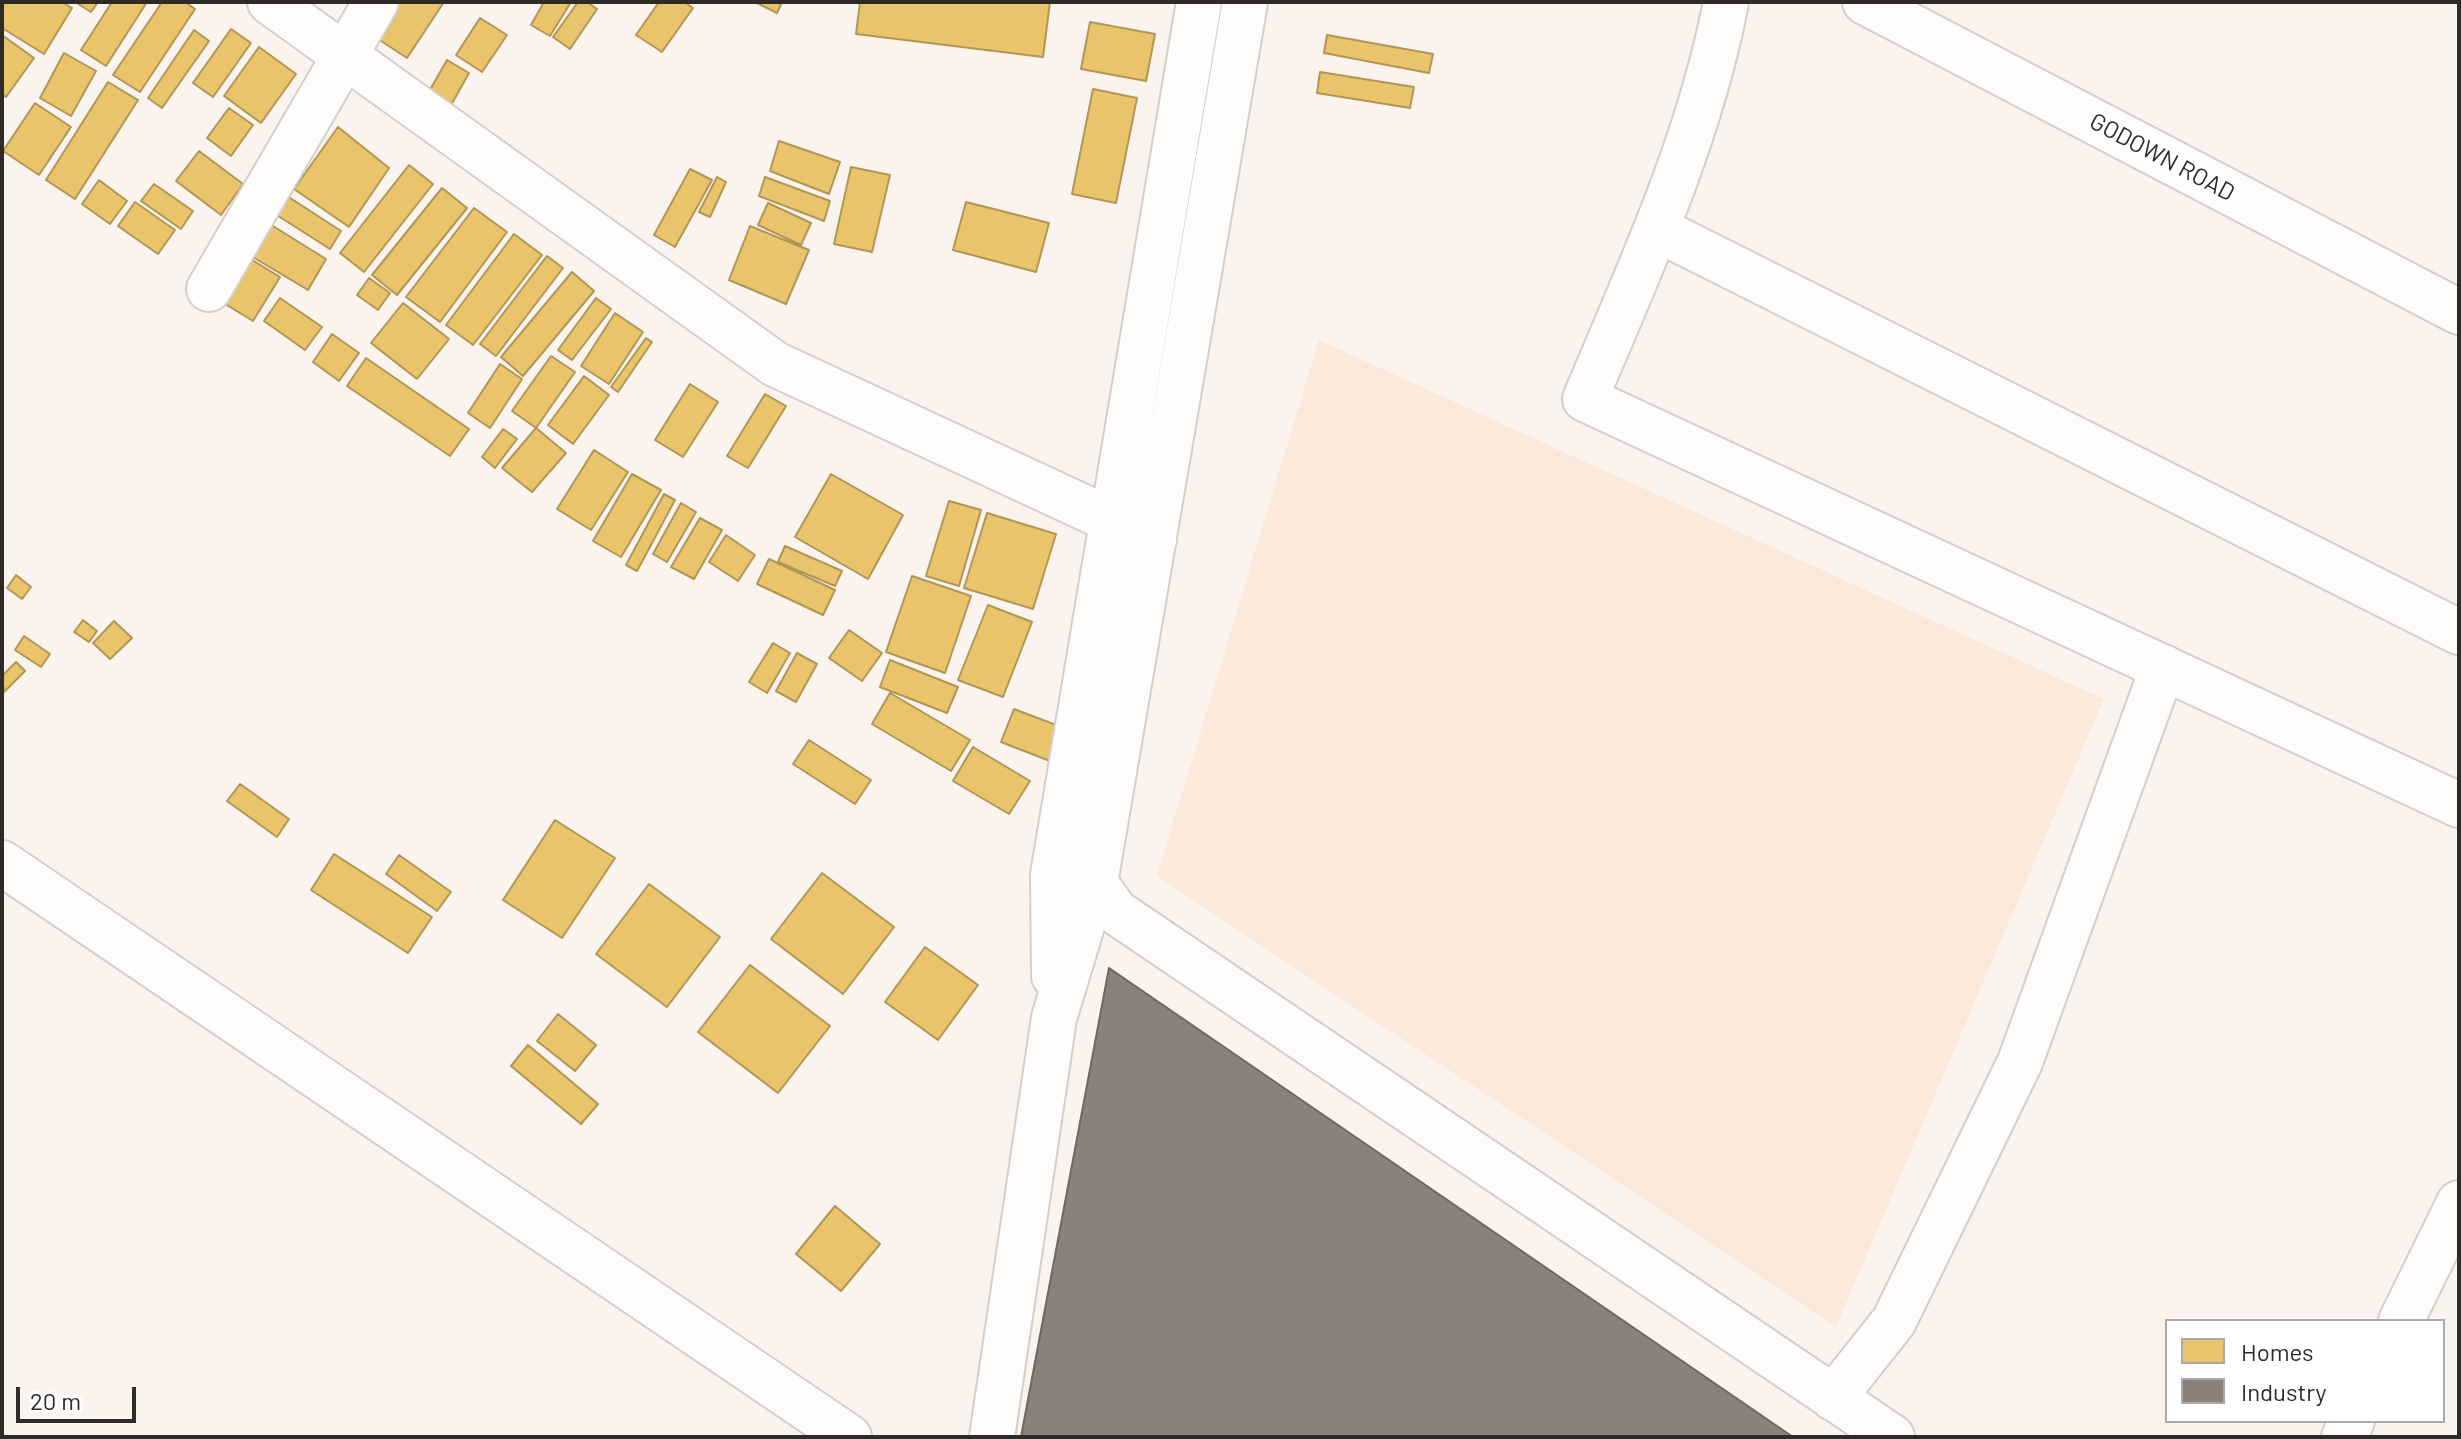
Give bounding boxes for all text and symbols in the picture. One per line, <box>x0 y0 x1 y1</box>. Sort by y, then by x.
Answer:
street label: GODOWN ROAD <box>2085 107 2239 207</box>
legend <box>2165 1319 2445 1423</box>
text: Homes <box>2241 1337 2314 1366</box>
scale bar <box>20 1371 140 1421</box>
text: Industry <box>2241 1377 2327 1406</box>
text: 20 m <box>30 1386 81 1415</box>

